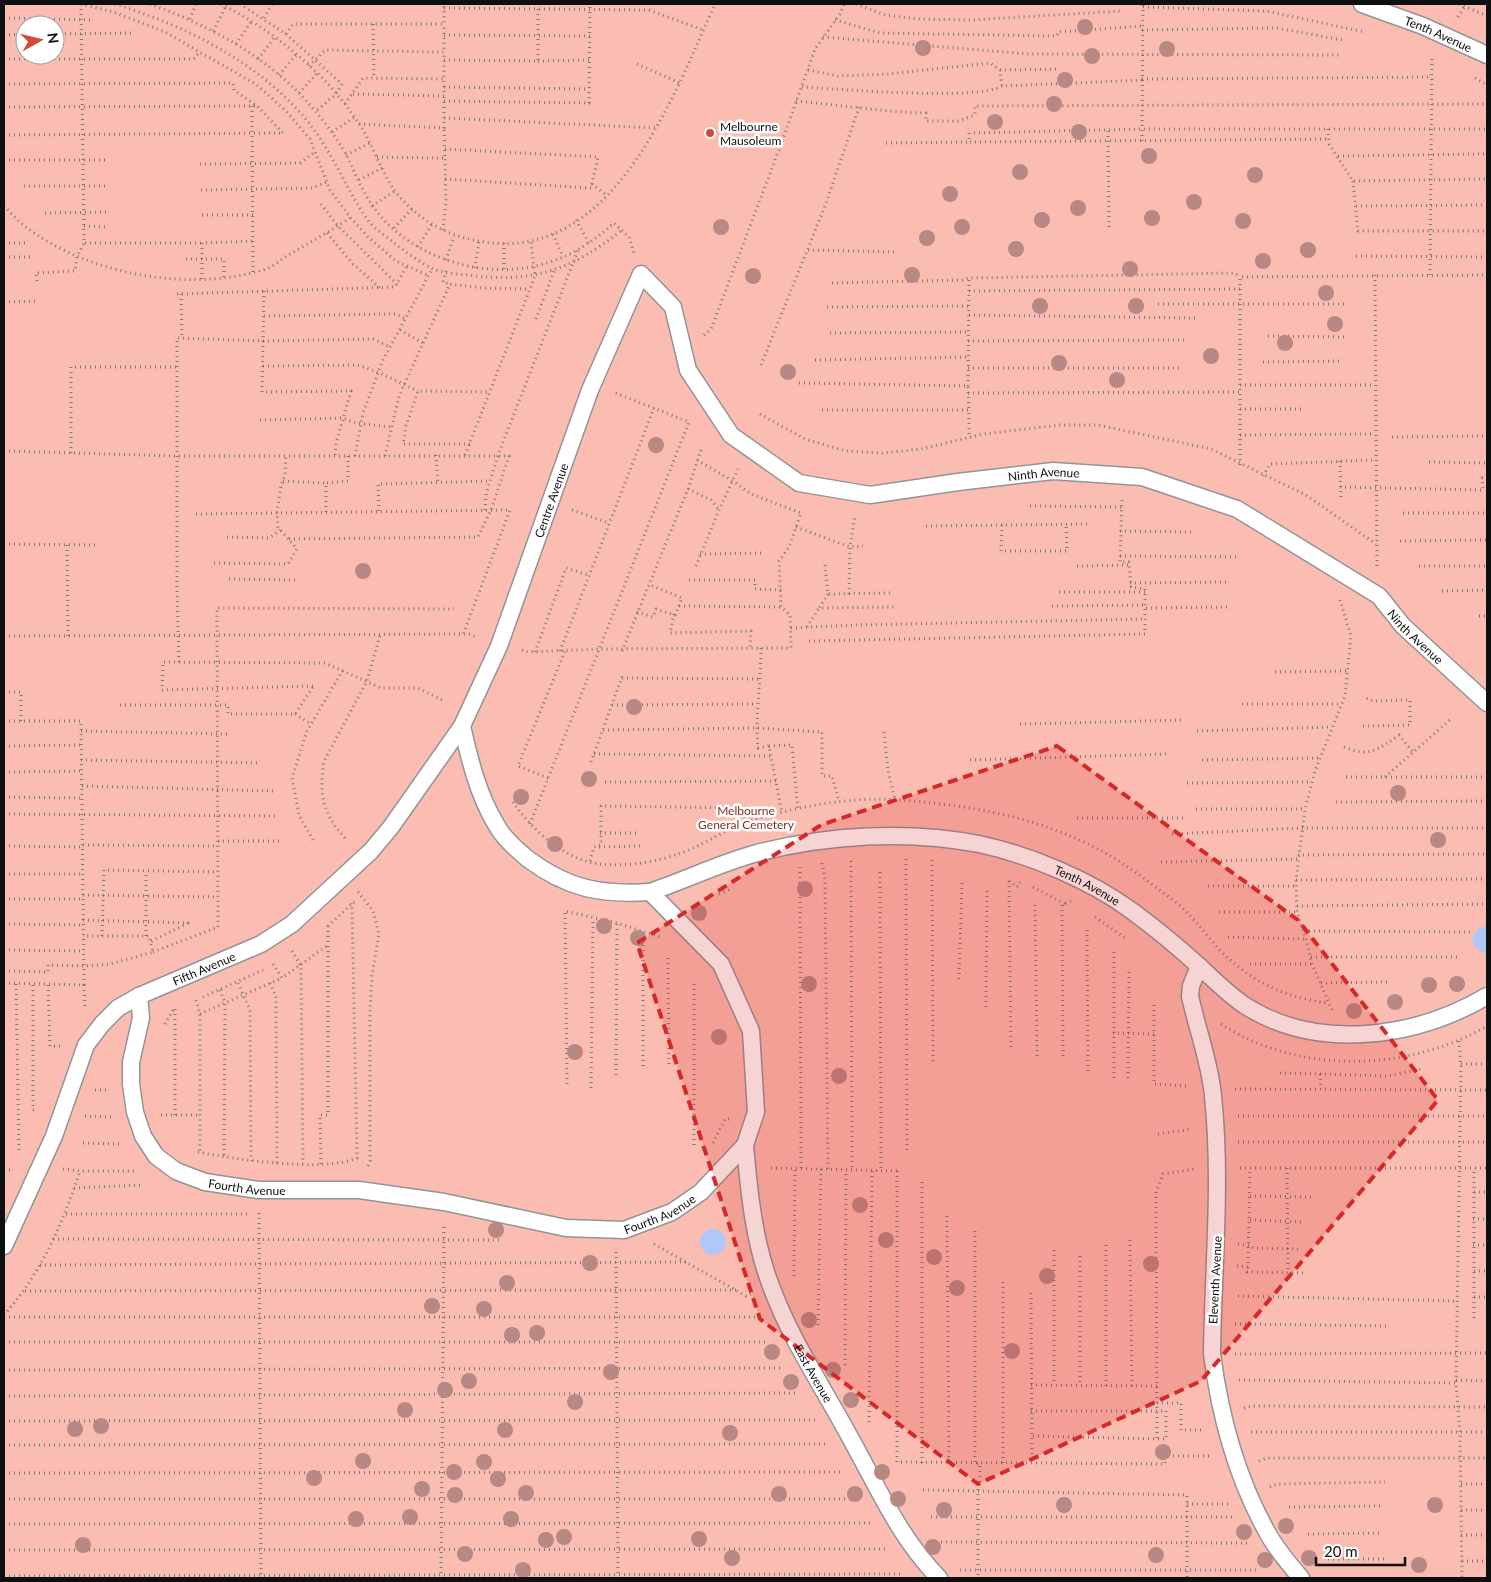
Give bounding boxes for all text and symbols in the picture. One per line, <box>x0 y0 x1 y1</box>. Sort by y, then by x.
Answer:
street label: Tenth Avenue <box>1403 13 1475 55</box>
north arrow <box>15 15 65 65</box>
text: N <box>44 32 63 45</box>
place label: Melbourne Mausoleum <box>720 119 781 148</box>
marker: Melbourne Mausoleum <box>704 127 716 139</box>
street label: Centre Avenue <box>531 461 571 540</box>
street label: Ninth Avenue <box>1007 463 1080 484</box>
street label: Ninth Avenue <box>1385 606 1447 667</box>
park label: Melbourne General Cemetery <box>698 803 795 832</box>
street label: Tenth Avenue <box>1052 862 1123 908</box>
street label: Fifth Avenue <box>170 948 238 988</box>
street label: Fourth Avenue <box>207 1175 286 1198</box>
street label: Fourth Avenue <box>622 1191 698 1237</box>
street label: Eleventh Avenue <box>1205 1236 1225 1324</box>
street label: East Avenue <box>791 1341 836 1405</box>
scale bar <box>1316 1534 1405 1566</box>
text: 20 m <box>1324 1542 1358 1560</box>

